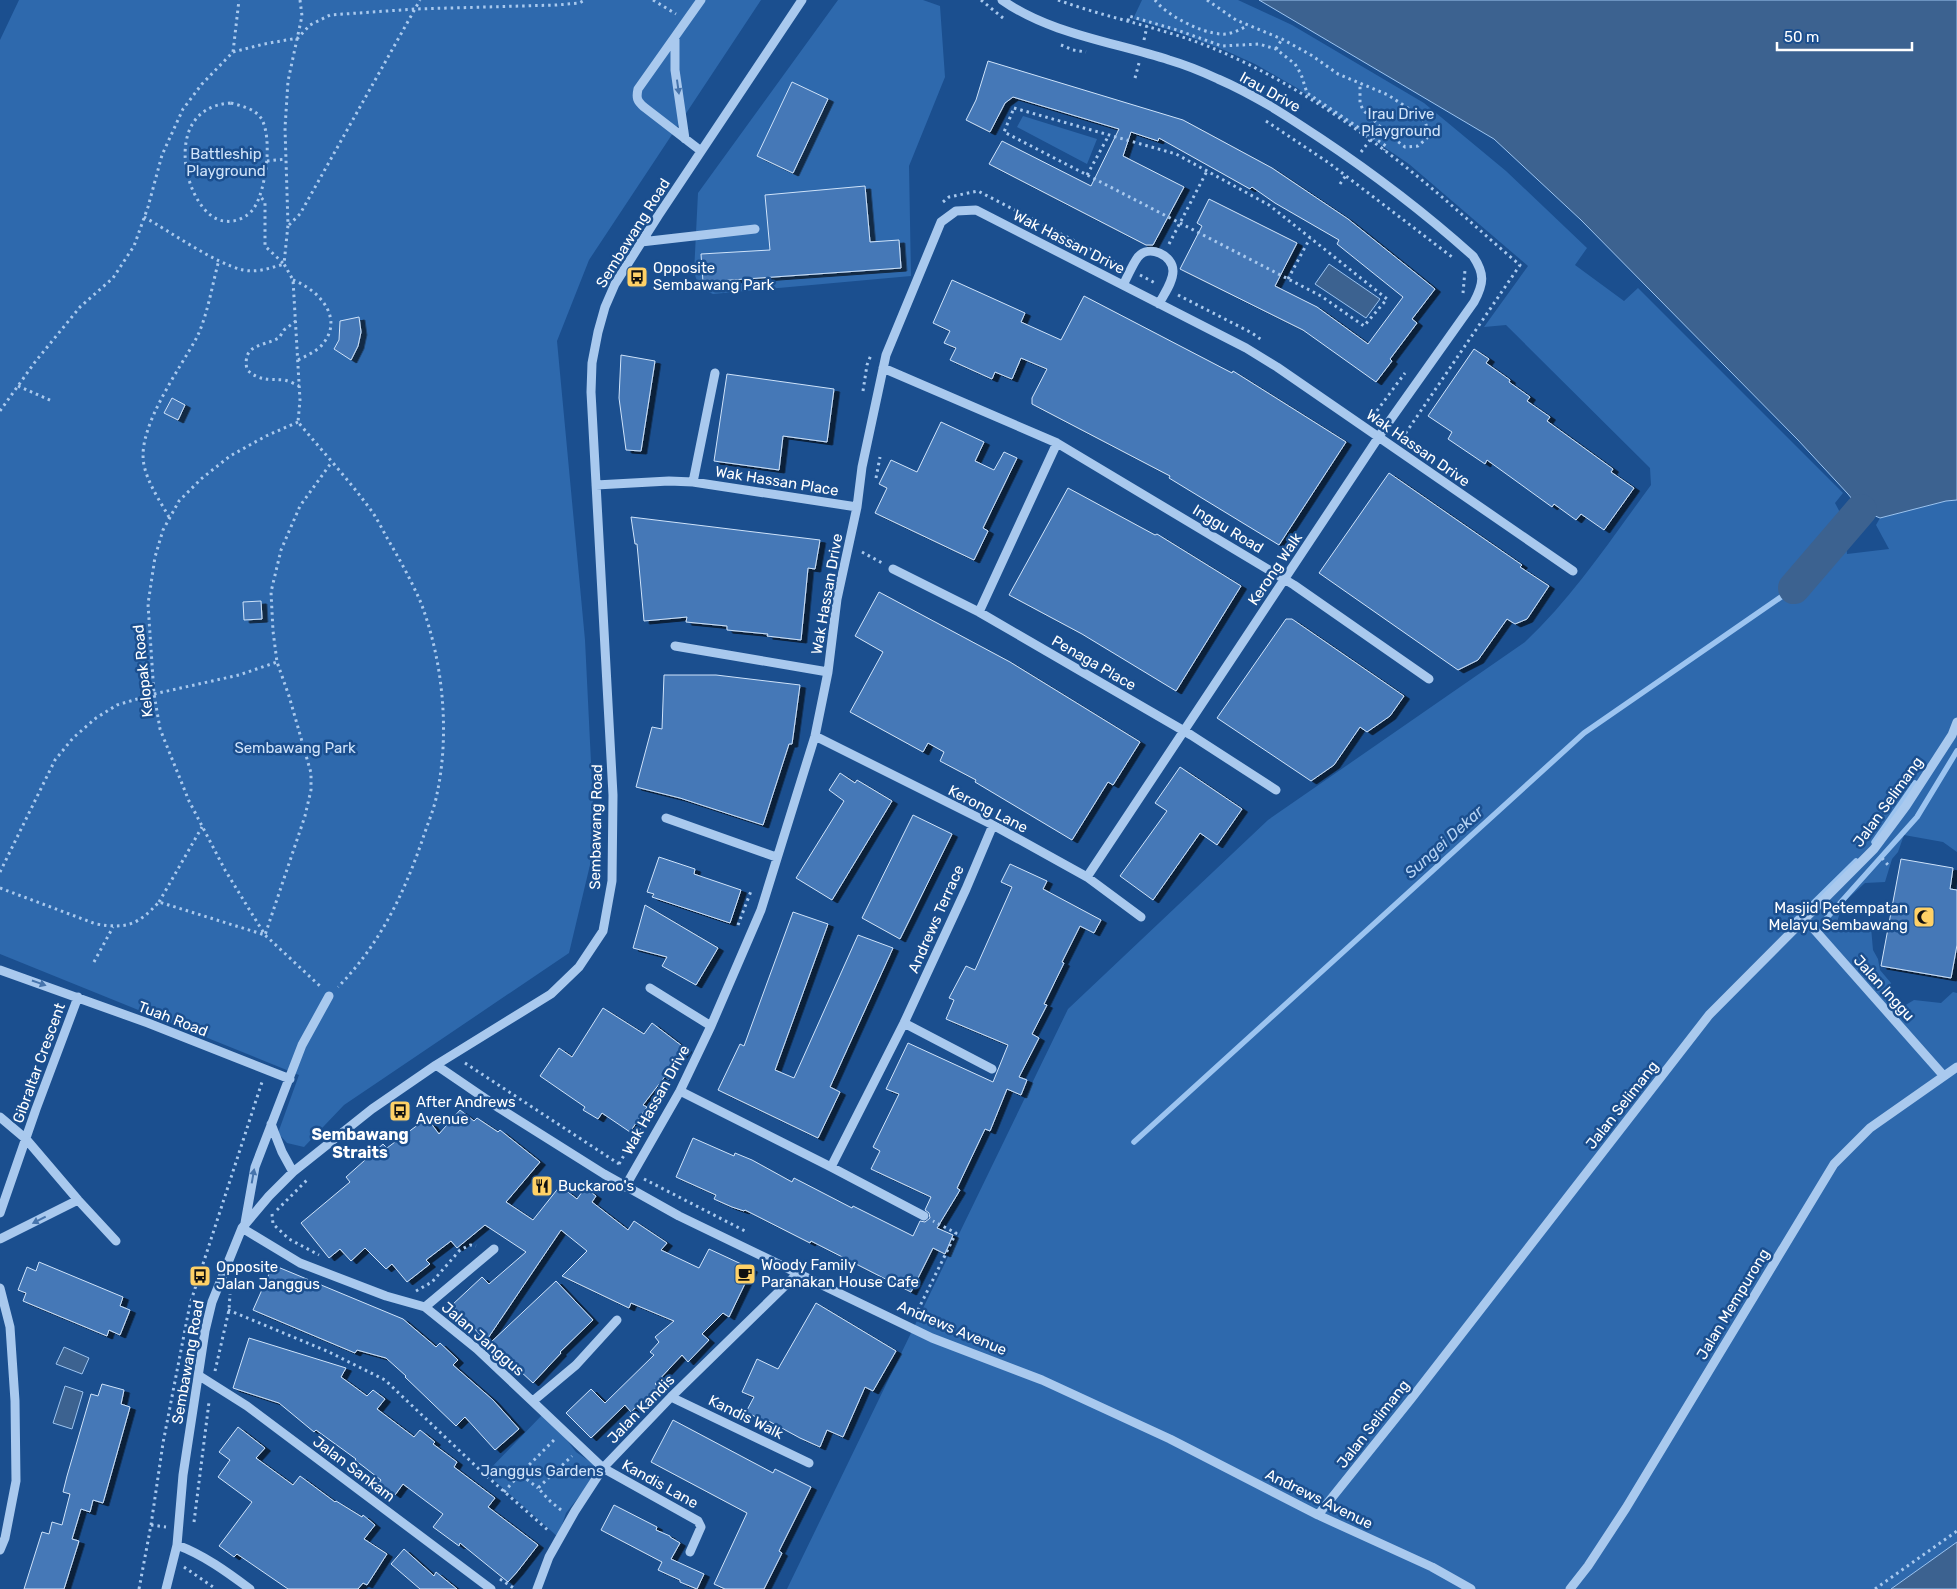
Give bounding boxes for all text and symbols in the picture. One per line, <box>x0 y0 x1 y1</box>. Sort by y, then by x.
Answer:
scale bar <box>1777 20 1912 52</box>
text: 50 m <box>1784 28 1819 46</box>
street label: Irau Drive <box>1236 68 1304 116</box>
one-way arrow <box>674 80 682 96</box>
park label: Irau Drive Playground <box>1361 105 1441 140</box>
park label: Battleship Playground <box>186 145 266 180</box>
street label: Sembawang Road <box>592 175 674 291</box>
street label: Wak Hassan Drive <box>1010 206 1128 278</box>
place label: Opposite Sembawang Park <box>653 259 775 294</box>
bus stop icon: Opposite Sembawang Park <box>625 265 649 289</box>
street label: Wak Hassan Drive <box>1363 405 1473 491</box>
street label: Wak Hassan Place <box>714 462 840 500</box>
street label: Inggu Road <box>1189 501 1267 557</box>
street label: Kerong Walk <box>1244 529 1306 609</box>
street label: Wak Hassan Drive <box>807 532 847 656</box>
street label: Kelopak Road <box>129 624 157 718</box>
street label: Penaga Place <box>1049 632 1139 694</box>
park label: Sembawang Park <box>234 739 356 757</box>
street label: Jalan Selimang <box>1849 753 1927 851</box>
street label: Sembawang Road <box>586 764 606 890</box>
street label: Kerong Lane <box>945 781 1031 837</box>
water label: Sungei Dekar <box>1401 801 1488 882</box>
street label: Andrews Terrace <box>904 862 968 976</box>
place label: Masjid Petempatan Melayu Sembawang <box>1769 899 1908 934</box>
mosque icon: Masjid Petempatan Melayu Sembawang <box>1912 905 1936 929</box>
street label: Jalan Inggu <box>1850 951 1918 1025</box>
one-way arrow <box>32 979 47 987</box>
street label: Tuah Road <box>136 997 210 1041</box>
street label: Gibraltar Crescent <box>9 1000 69 1126</box>
street label: Wak Hassan Drive <box>618 1042 694 1158</box>
street label: Jalan Selimang <box>1582 1057 1662 1153</box>
place label: After Andrews Avenue <box>416 1093 516 1128</box>
bus stop icon: After Andrews Avenue <box>388 1099 412 1123</box>
district label: Sembawang Straits <box>311 1125 409 1162</box>
one-way arrow <box>250 1167 258 1183</box>
restaurant icon: Buckaroo's <box>530 1174 554 1198</box>
place label: Buckaroo's <box>558 1177 634 1195</box>
one-way arrow <box>32 1216 46 1224</box>
street label: Jalan Mempurong <box>1693 1245 1773 1363</box>
place label: Woody Family Paranakan House Cafe <box>761 1256 919 1291</box>
place label: Opposite Jalan Janggus <box>216 1258 320 1293</box>
cafe icon: Woody Family Paranakan House Cafe <box>733 1262 757 1286</box>
bus stop icon: Opposite Jalan Janggus <box>188 1264 212 1288</box>
street label: Andrews Avenue <box>895 1297 1009 1359</box>
street label: Jalan Janggus <box>438 1298 528 1380</box>
street label: Sembawang Road <box>168 1299 208 1425</box>
street label: Jalan Kandis <box>604 1371 679 1447</box>
street label: Jalan Selimang <box>1333 1376 1413 1472</box>
street label: Kandis Walk <box>706 1391 787 1443</box>
street label: Jalan Sankam <box>309 1432 399 1506</box>
street label: Kandis Lane <box>619 1456 701 1512</box>
park label: Janggus Gardens <box>480 1462 604 1480</box>
street label: Andrews Avenue <box>1262 1465 1376 1533</box>

